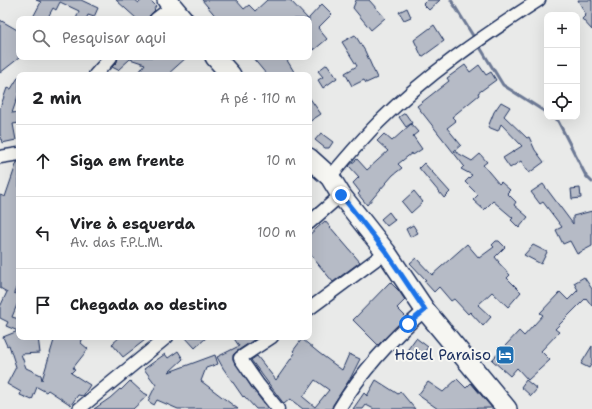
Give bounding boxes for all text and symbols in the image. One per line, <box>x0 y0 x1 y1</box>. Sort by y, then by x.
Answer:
map controls <box>544 12 580 120</box>
button: + <box>544 12 580 48</box>
search box <box>16 16 312 60</box>
icon: search <box>30 27 52 49</box>
text: Pesquisar aqui <box>62 28 166 48</box>
button: − <box>544 48 580 84</box>
button: locate <box>544 84 580 120</box>
text: 2 min <box>32 87 82 109</box>
text: A pé · 110 m <box>220 90 296 107</box>
icon: ahead <box>32 150 54 172</box>
text: Siga em frente <box>70 151 185 171</box>
text: 10 m <box>266 152 296 169</box>
route end <box>332 186 350 204</box>
text: Vire à esquerda <box>70 214 195 234</box>
icon: left <box>32 222 54 244</box>
text: 100 m <box>257 224 296 241</box>
text: Av. das F.P.L.M. <box>70 234 163 251</box>
icon: arrive <box>32 294 54 316</box>
text: Chegada ao destino <box>70 295 227 315</box>
route start <box>399 315 417 333</box>
hotel icon: Hotel Paraiso <box>494 344 516 366</box>
place label: Hotel Paraiso <box>394 345 491 365</box>

